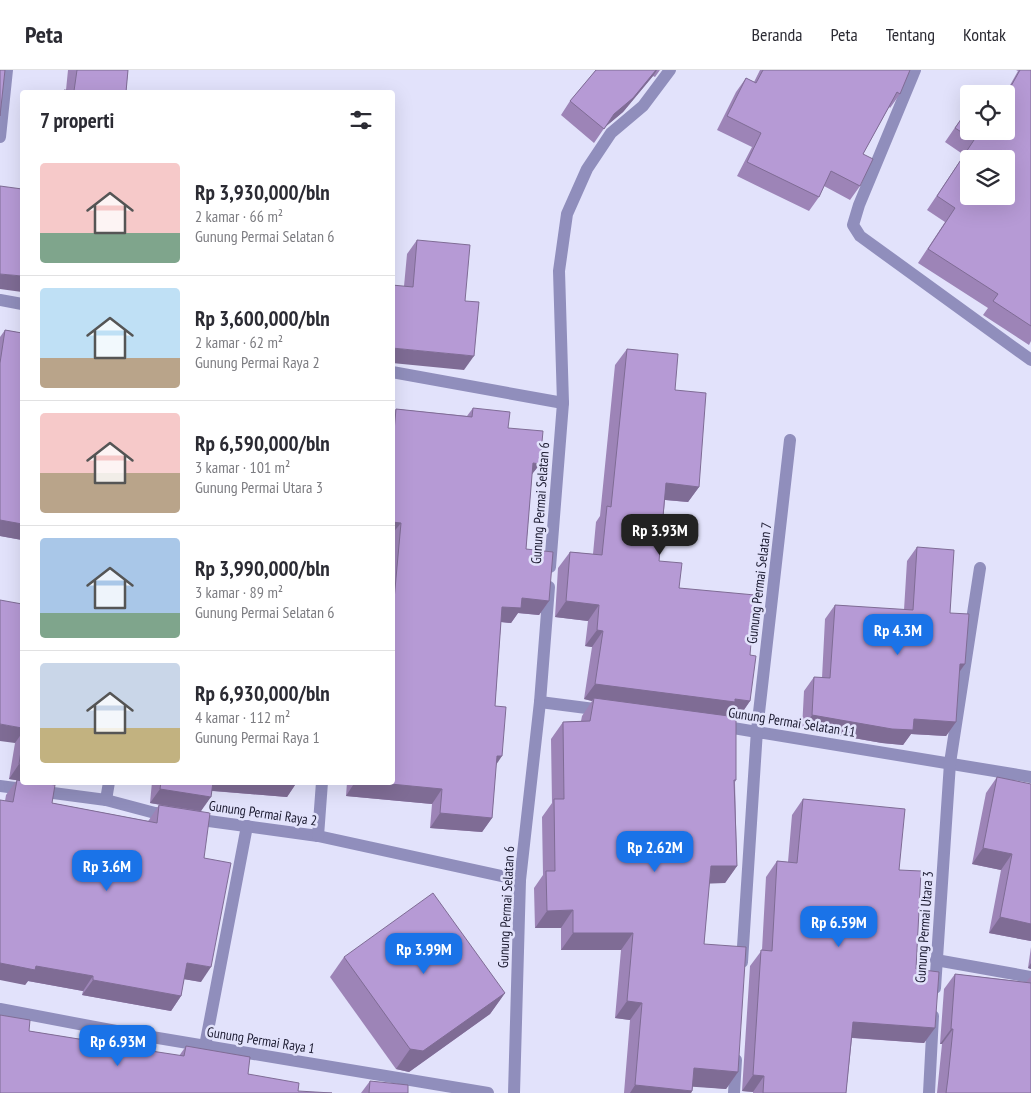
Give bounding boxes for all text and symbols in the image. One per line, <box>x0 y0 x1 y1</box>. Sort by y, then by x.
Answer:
text: Peta <box>25 19 63 50</box>
text: Beranda <box>752 23 802 46</box>
text: Peta <box>830 23 858 46</box>
text: Tentang <box>886 23 935 46</box>
text: Kontak <box>963 23 1006 46</box>
map controls <box>960 85 1015 205</box>
button: locate <box>960 85 1015 140</box>
icon: filters <box>347 106 375 134</box>
text: 7 properti <box>40 107 114 134</box>
button: layers <box>960 150 1015 205</box>
text: Rp 3,930,000/bln <box>195 179 330 206</box>
icon: home <box>80 183 140 243</box>
text: 2 kamar · 66 m² <box>195 206 283 226</box>
text: Gunung Permai Selatan 6 <box>195 226 335 246</box>
text: Rp 3,600,000/bln <box>195 305 330 332</box>
icon: home <box>80 308 140 368</box>
text: 2 kamar · 62 m² <box>195 332 283 352</box>
text: Gunung Permai Raya 2 <box>195 352 320 372</box>
text: Rp 6,590,000/bln <box>195 430 330 457</box>
icon: home <box>80 433 140 493</box>
street label: Gunung Permai Selatan 6 <box>527 441 553 565</box>
text: 3 kamar · 101 m² <box>195 457 290 477</box>
text: Gunung Permai Utara 3 <box>195 477 323 497</box>
pin: Rp 3.93M <box>608 514 712 556</box>
text: Rp 3.93M <box>632 520 688 540</box>
street label: Gunung Permai Selatan 7 <box>743 521 775 645</box>
text: Rp 3,990,000/bln <box>195 555 330 582</box>
icon: home <box>80 558 140 618</box>
text: 3 kamar · 89 m² <box>195 582 283 602</box>
text: Gunung Permai Selatan 6 <box>195 602 335 622</box>
pin: Rp 4.3M <box>852 614 944 656</box>
text: Rp 4.3M <box>874 620 922 640</box>
text: Rp 6,930,000/bln <box>195 680 330 707</box>
icon: home <box>80 683 140 743</box>
street label: Gunung Permai Selatan 11 <box>727 703 857 741</box>
text: 4 kamar · 112 m² <box>195 707 290 727</box>
text: Gunung Permai Raya 1 <box>195 727 320 747</box>
street label: Gunung Permai Raya 2 <box>208 796 318 830</box>
pin: Rp 2.62M <box>603 830 707 873</box>
text: Rp 2.62M <box>627 837 683 857</box>
street label: Gunung Permai Selatan 6 <box>494 846 518 968</box>
pin: Rp 3.6M <box>61 850 153 892</box>
text: Rp 3.6M <box>83 856 131 876</box>
street label: Gunung Permai Utara 3 <box>911 870 937 984</box>
pin: Rp 6.59M <box>787 906 891 948</box>
text: Rp 6.59M <box>811 912 867 932</box>
pin: Rp 3.99M <box>372 932 476 975</box>
text: Rp 3.99M <box>396 939 452 959</box>
street label: Gunung Permai Raya 1 <box>206 1023 316 1057</box>
pin: Rp 6.93M <box>66 1024 170 1067</box>
text: Rp 6.93M <box>90 1031 146 1051</box>

